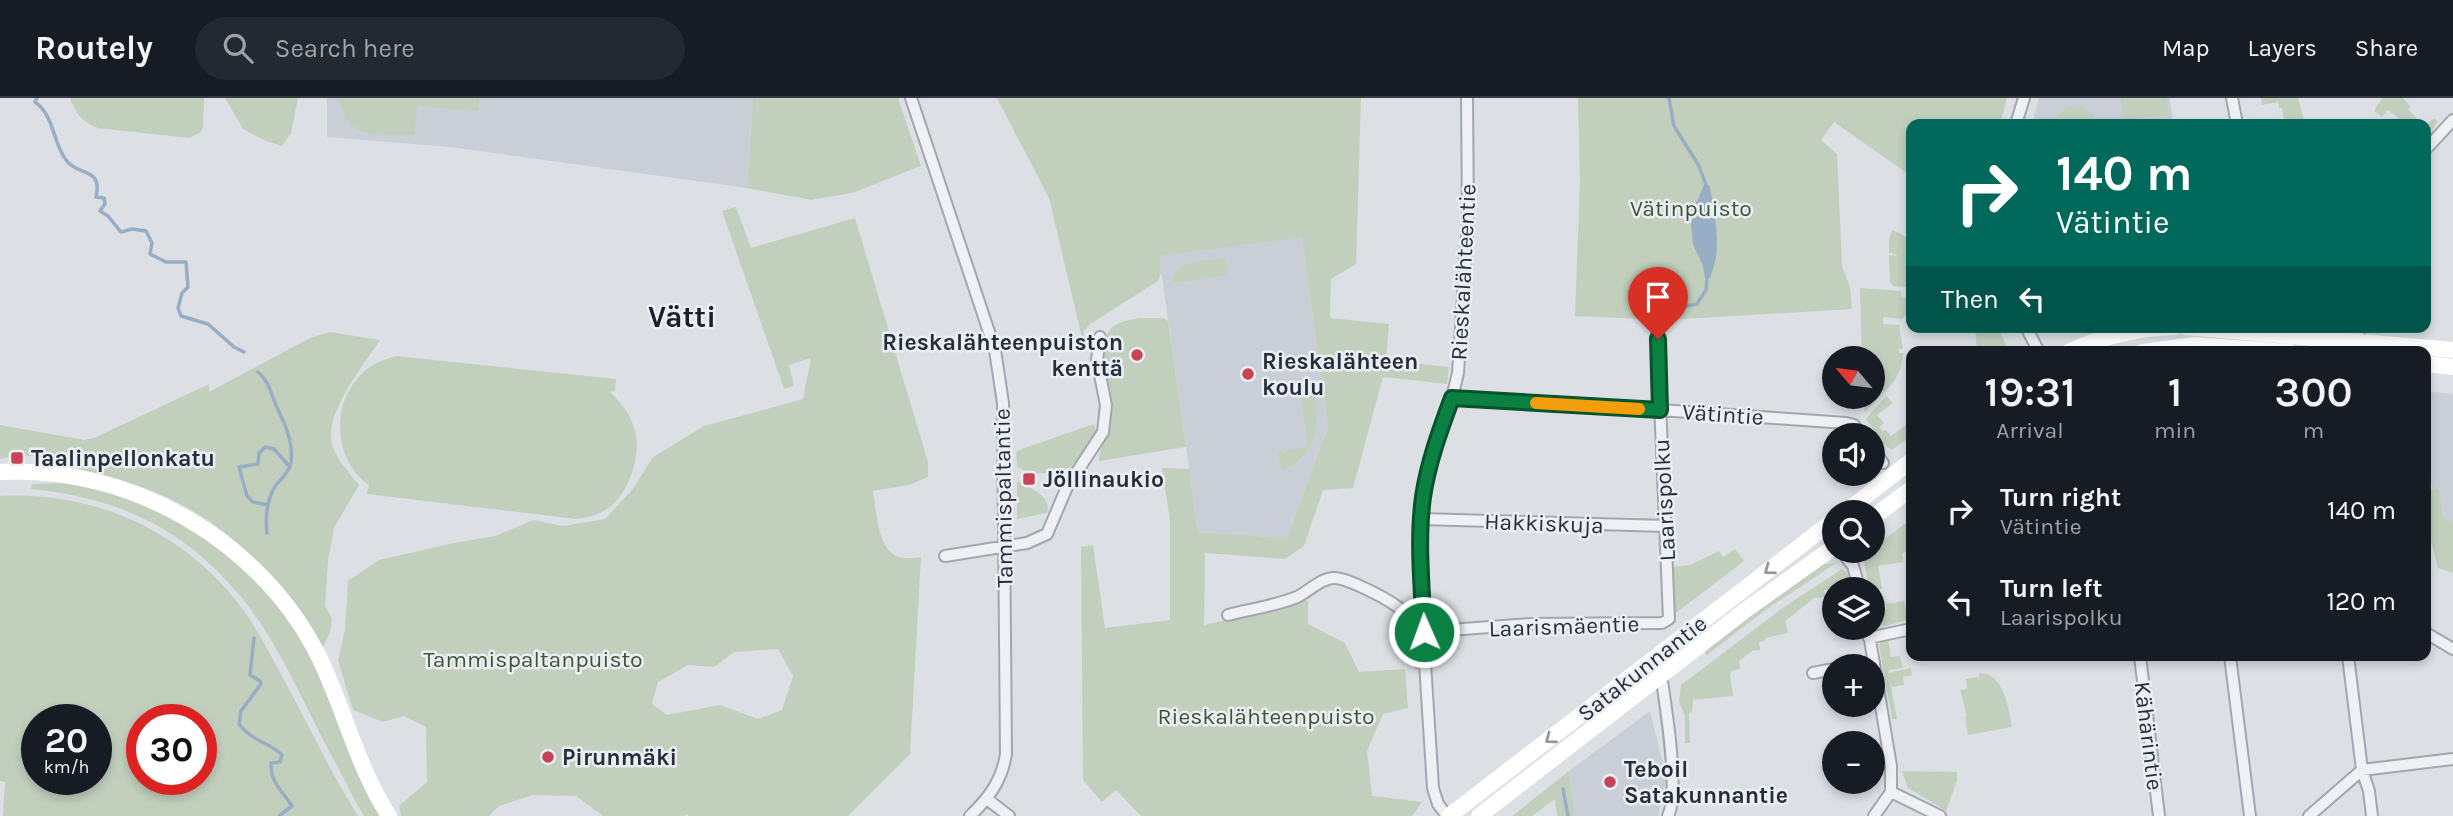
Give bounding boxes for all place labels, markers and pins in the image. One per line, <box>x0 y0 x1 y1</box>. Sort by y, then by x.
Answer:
pin <box>1628 267 1688 339</box>
place label: Rieskalähteenpuiston kenttä <box>882 329 1123 382</box>
marker: Rieskalähteenpuiston kenttä <box>1129 347 1145 363</box>
place label: Rieskalähteen koulu <box>1262 348 1418 401</box>
marker: Rieskalähteen koulu <box>1240 366 1256 382</box>
place label: Taalinpellonkatu <box>31 445 215 472</box>
marker: Taalinpellonkatu <box>9 450 25 466</box>
place label: Jöllinaukio <box>1043 466 1164 493</box>
marker: Jöllinaukio <box>1021 471 1037 487</box>
place label: Pirunmäki <box>562 744 677 771</box>
marker: Pirunmäki <box>540 749 556 765</box>
place label: Teboil Satakunnantie <box>1624 756 1788 809</box>
marker: Teboil Satakunnantie <box>1602 774 1618 790</box>

